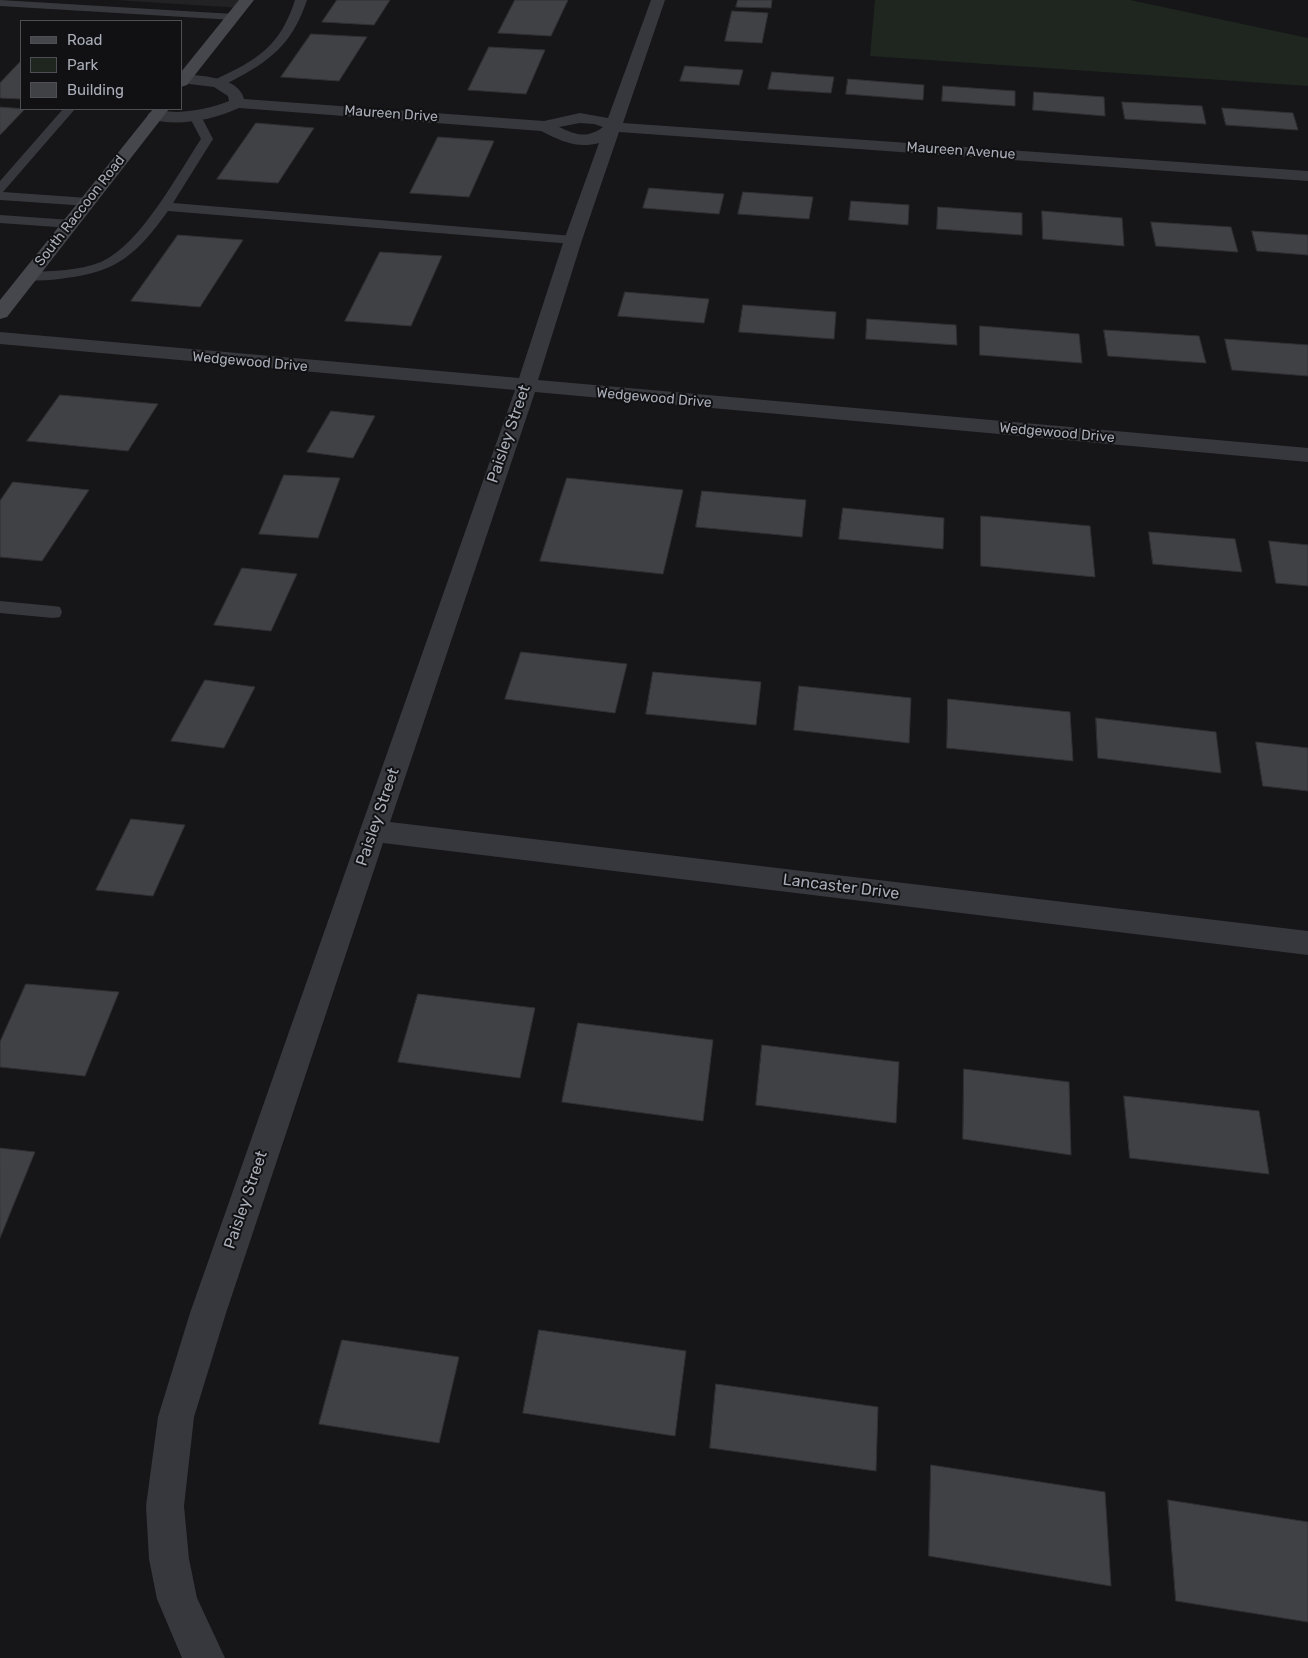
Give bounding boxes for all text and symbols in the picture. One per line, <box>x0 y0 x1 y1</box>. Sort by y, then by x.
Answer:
legend <box>20 20 182 110</box>
text: Road <box>67 31 103 49</box>
text: Park <box>67 56 98 74</box>
text: Building <box>67 81 124 99</box>
street label: Maureen Drive <box>344 102 438 126</box>
street label: Maureen Avenue <box>906 139 1016 163</box>
street label: South Raccoon Road <box>31 152 129 270</box>
street label: Wedgewood Drive <box>192 349 308 375</box>
street label: Paisley Street <box>483 382 535 486</box>
street label: Wedgewood Drive <box>596 385 712 411</box>
street label: Wedgewood Drive <box>999 420 1115 446</box>
street label: Paisley Street <box>352 765 404 869</box>
street label: Lancaster Drive <box>782 870 900 904</box>
street label: Paisley Street <box>220 1148 272 1252</box>

